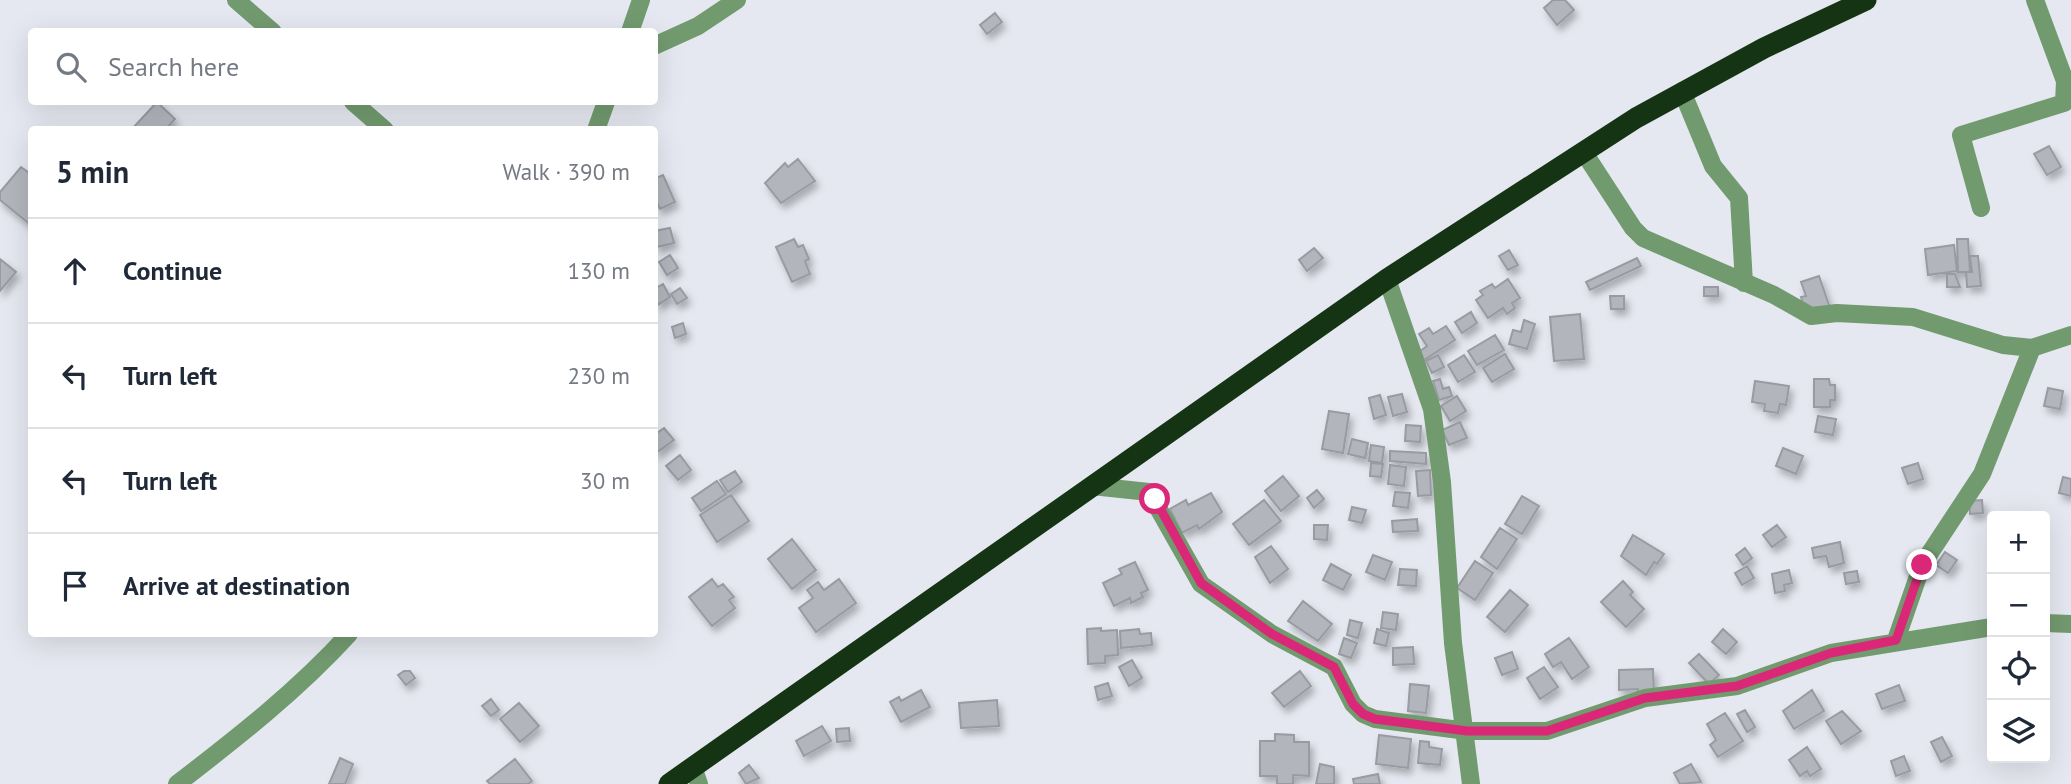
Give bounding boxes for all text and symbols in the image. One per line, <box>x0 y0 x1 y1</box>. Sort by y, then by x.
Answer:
search box <box>28 28 658 105</box>
icon: search <box>52 48 90 86</box>
text: Search here <box>108 50 239 83</box>
text: 5 min <box>56 152 129 191</box>
text: Walk · 390 m <box>503 157 630 186</box>
icon: ahead <box>56 252 94 290</box>
text: Continue <box>123 254 222 287</box>
text: 130 m <box>568 256 630 285</box>
icon: left <box>56 357 94 395</box>
text: Turn left <box>123 359 217 392</box>
text: 230 m <box>568 361 630 390</box>
icon: left <box>56 462 94 500</box>
text: Turn left <box>123 464 217 497</box>
text: 30 m <box>580 466 630 495</box>
route start <box>1139 483 1170 514</box>
map controls <box>1987 511 2050 763</box>
button: + <box>1987 511 2050 574</box>
route end <box>1906 549 1937 580</box>
icon: arrive <box>56 567 94 605</box>
text: Arrive at destination <box>123 569 350 602</box>
button: − <box>1987 574 2050 637</box>
button: locate <box>1987 637 2050 700</box>
button: layers <box>1987 700 2050 763</box>

